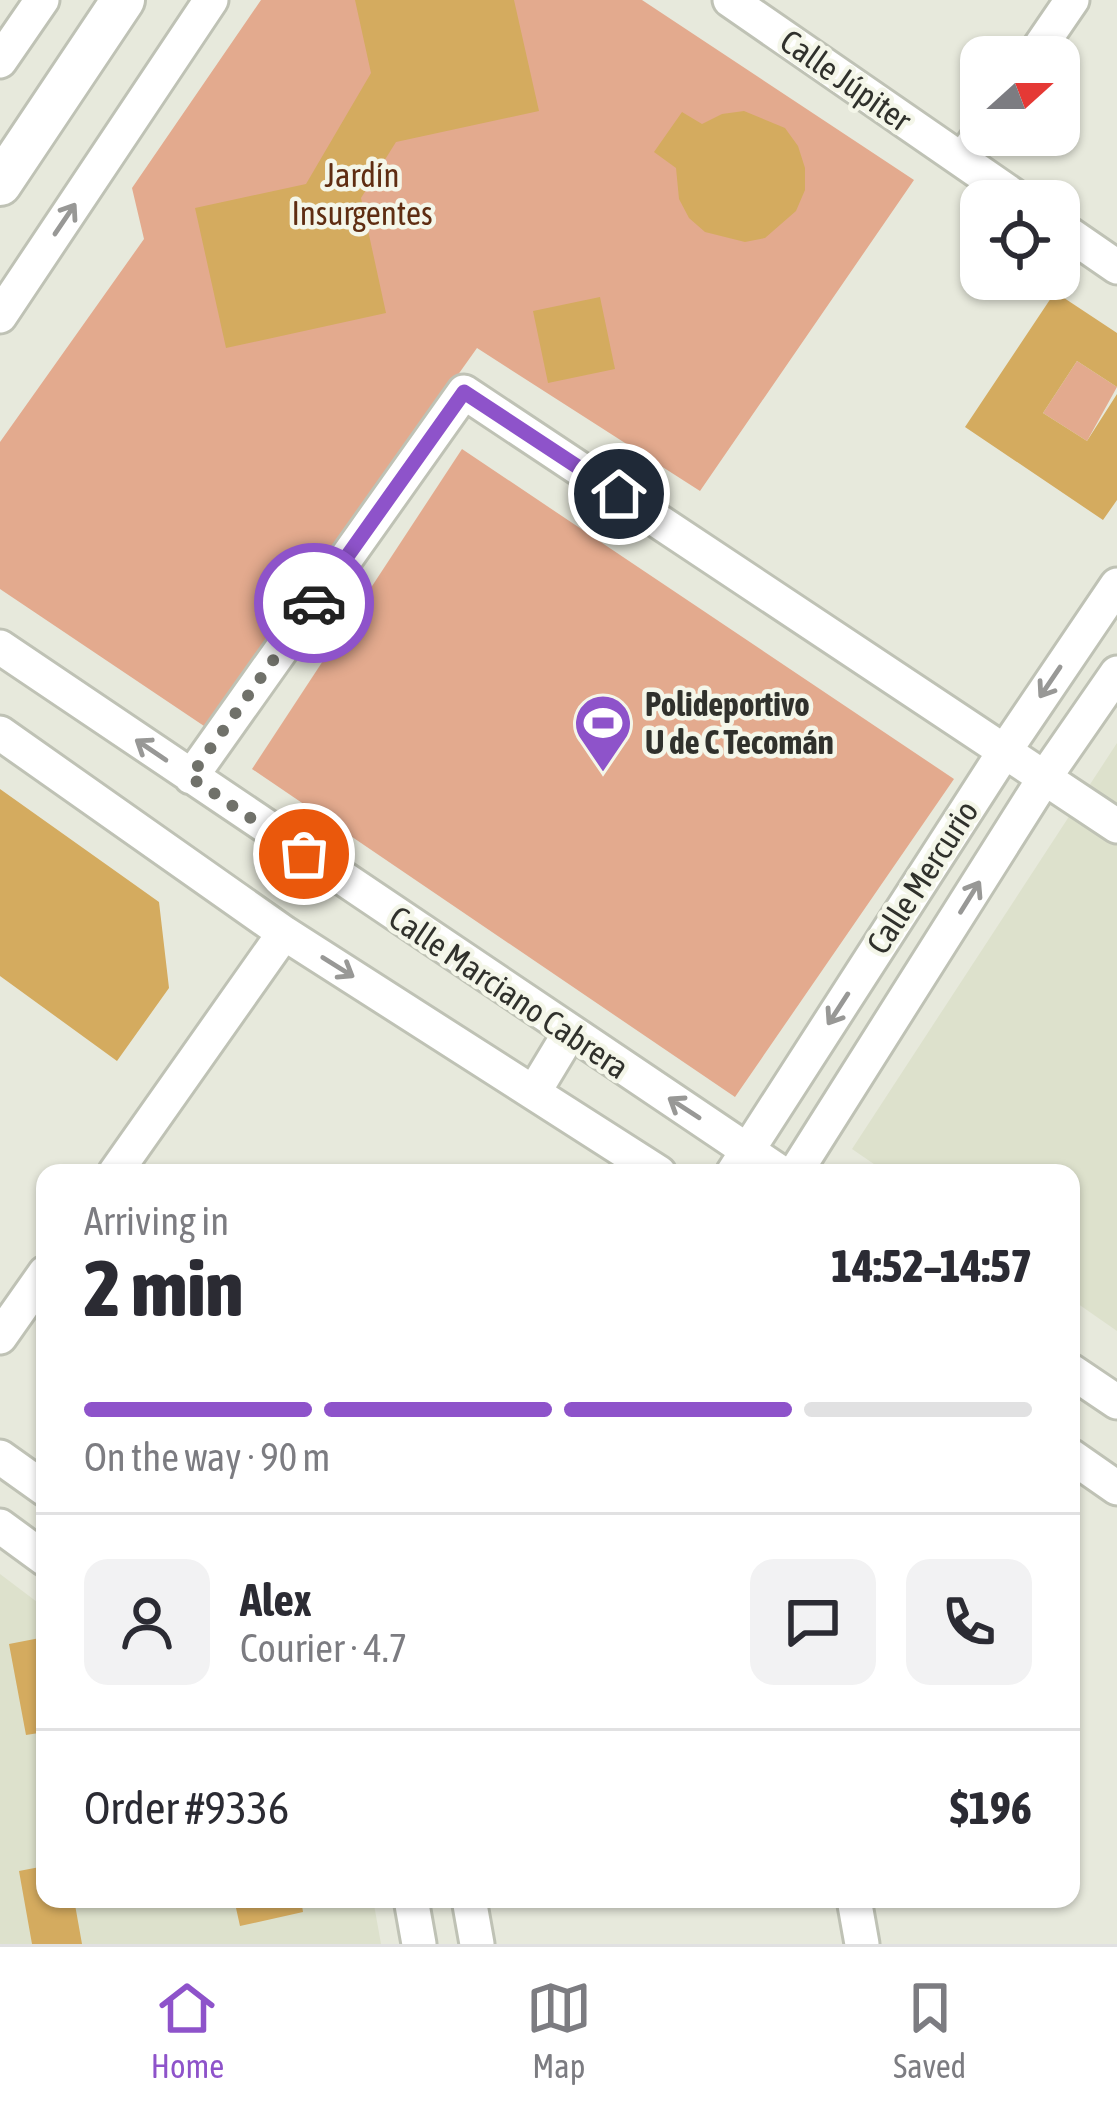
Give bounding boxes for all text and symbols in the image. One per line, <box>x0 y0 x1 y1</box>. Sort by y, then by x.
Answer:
street label: Calle Júpiter <box>773 21 920 139</box>
north arrow <box>960 36 1080 156</box>
map controls <box>960 36 1080 300</box>
park label: Jardín Insurgentes <box>291 156 433 232</box>
button: locate <box>960 180 1080 300</box>
one-way arrow <box>52 202 77 236</box>
pin <box>568 443 670 545</box>
icon: home <box>586 461 652 527</box>
courier <box>254 543 374 663</box>
icon: car <box>281 570 347 636</box>
one-way arrow <box>1038 664 1063 698</box>
place label: Polideportivo U de C Tecomán <box>645 685 834 761</box>
sports icon: Polideportivo U de C Tecomán <box>572 692 634 774</box>
one-way arrow <box>135 737 168 762</box>
street label: Calle Mercurio <box>858 793 986 961</box>
pin <box>253 803 355 905</box>
icon: bag <box>271 821 337 887</box>
one-way arrow <box>957 880 982 914</box>
street label: Calle Marciano Cabrera <box>382 898 636 1086</box>
one-way arrow <box>320 955 354 979</box>
one-way arrow <box>825 991 850 1025</box>
one-way arrow <box>667 1096 701 1121</box>
text: Arriving in <box>84 1199 229 1243</box>
text: 14:52–14:57 <box>831 1240 1032 1292</box>
text: 2 min <box>84 1243 243 1333</box>
text: On the way · 90 m <box>84 1435 330 1479</box>
button: person <box>84 1559 210 1685</box>
button: chat <box>750 1559 876 1685</box>
button: phone <box>906 1559 1032 1685</box>
text: Alex <box>240 1574 312 1626</box>
text: Courier · 4.7 <box>240 1626 407 1670</box>
text: Order #9336 <box>84 1782 289 1834</box>
text: $196 <box>950 1782 1032 1834</box>
tab: Home <box>151 1975 224 2085</box>
tab: Map <box>526 1975 592 2085</box>
tab: Saved <box>893 1975 966 2085</box>

